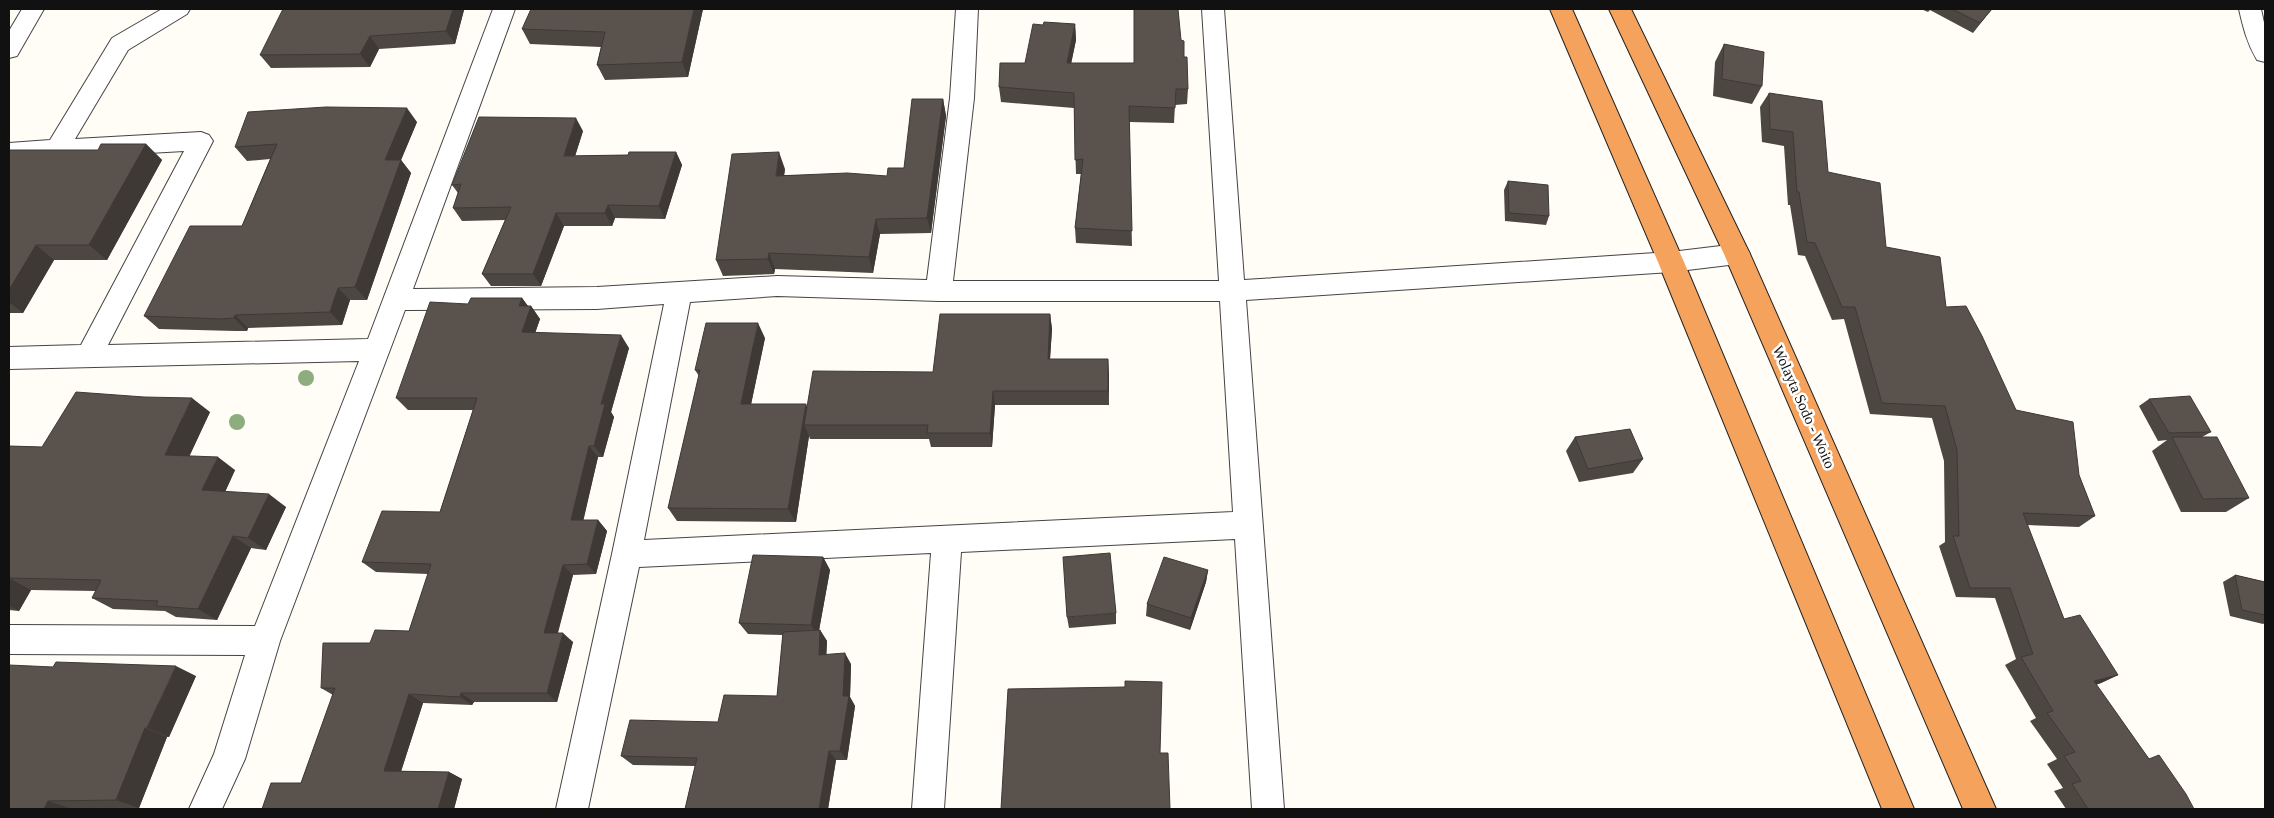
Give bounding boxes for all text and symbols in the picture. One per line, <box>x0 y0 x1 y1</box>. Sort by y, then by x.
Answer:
street label: Wolayta Sodo - Woito <box>1770 343 1838 471</box>

